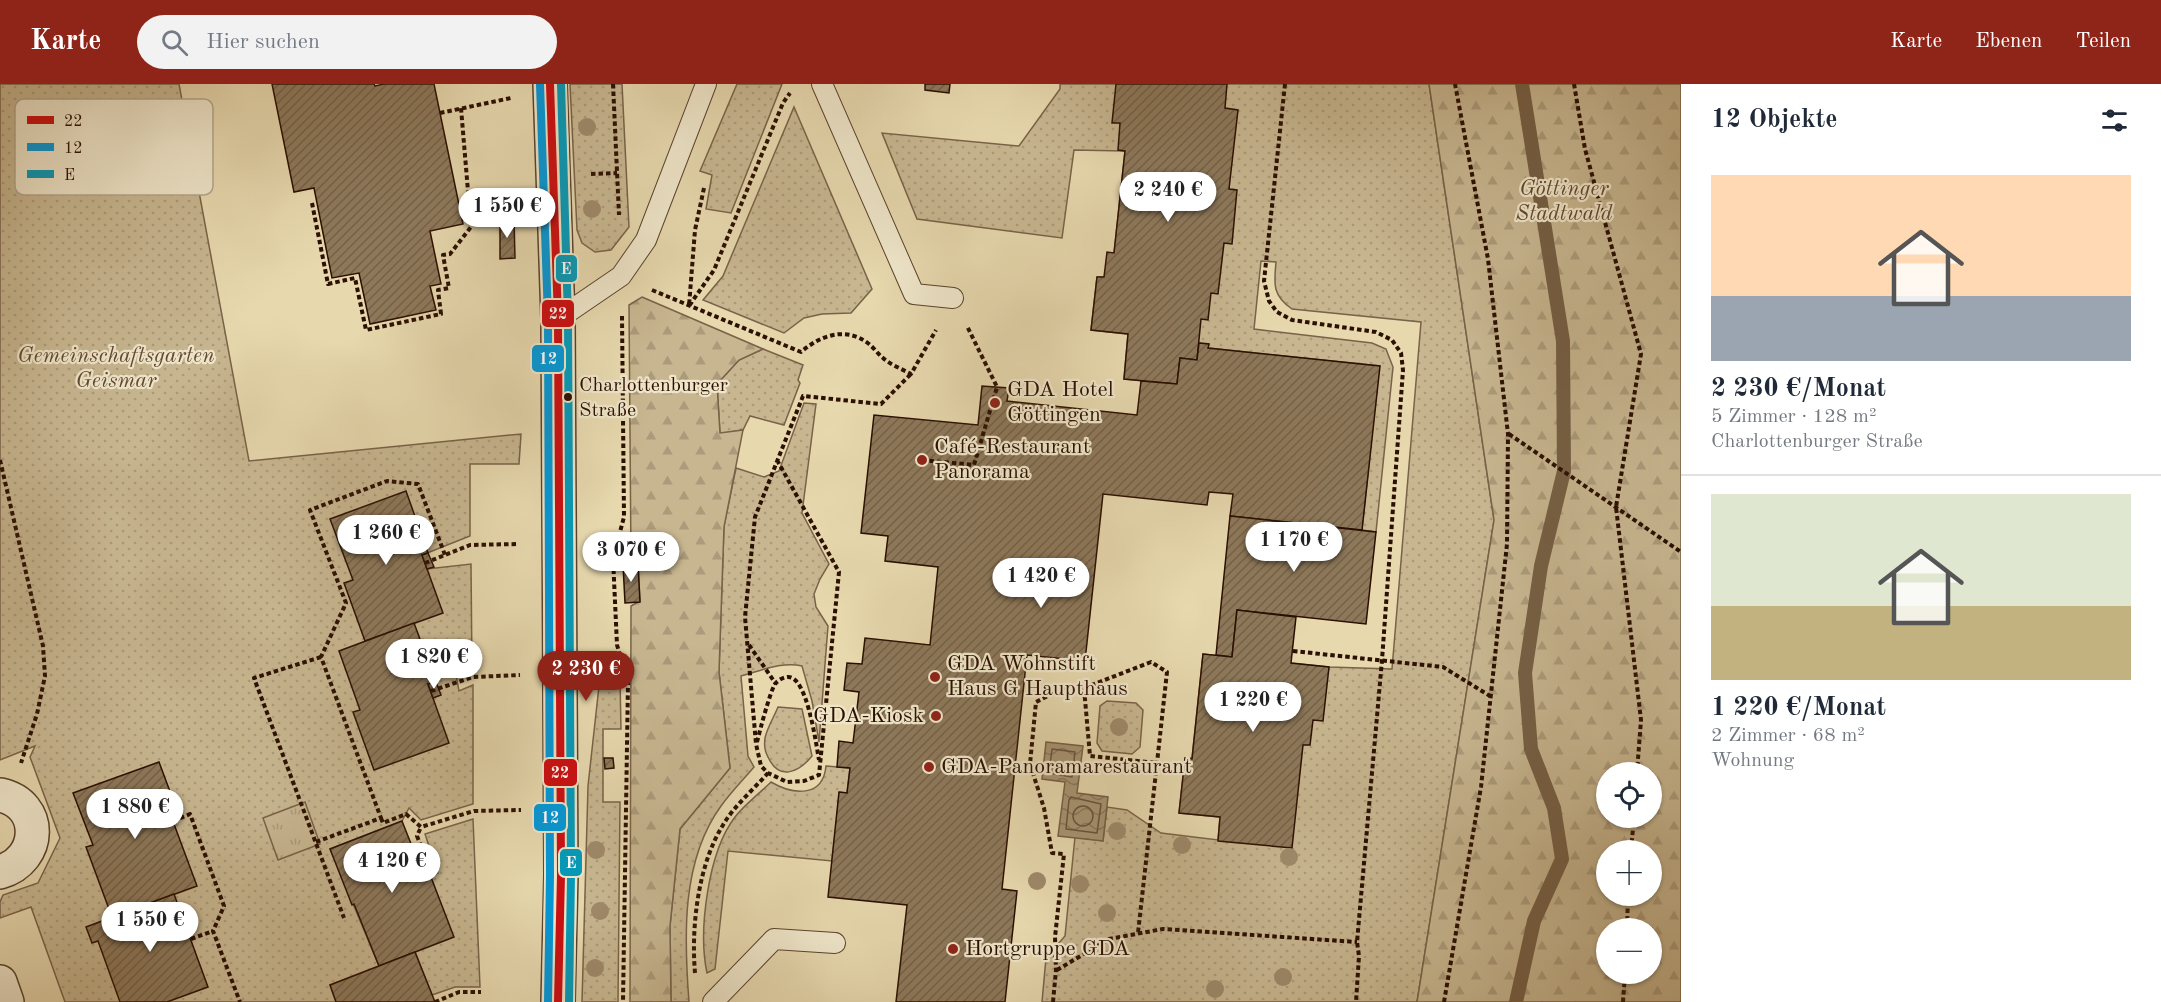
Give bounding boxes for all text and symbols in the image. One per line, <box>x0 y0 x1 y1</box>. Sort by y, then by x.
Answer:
search box <box>137 15 557 69</box>
icon: search <box>158 26 191 59</box>
text: Karte <box>30 28 101 56</box>
text: Hier suchen <box>206 31 320 53</box>
text: Karte <box>1890 31 1942 52</box>
text: Ebenen <box>1975 31 2042 52</box>
text: Teilen <box>2075 31 2131 52</box>
legend <box>15 99 213 195</box>
icon: filters <box>2098 104 2131 137</box>
text: 12 Objekte <box>1711 107 1838 133</box>
text: 22 <box>64 114 83 130</box>
text: 12 <box>64 141 83 157</box>
text: E <box>64 168 75 184</box>
pin: 2 240 € <box>1113 172 1223 223</box>
park label: Göttinger Stadtwald <box>1516 178 1613 225</box>
text: 2 240 € <box>1133 181 1203 201</box>
pin: 1 550 € <box>452 188 562 239</box>
text: 1 550 € <box>472 197 542 217</box>
icon: home <box>1867 214 1975 322</box>
line badge: E <box>555 254 578 283</box>
text: E <box>560 262 572 278</box>
line badge: 22 <box>541 299 575 328</box>
text: 22 <box>549 307 567 323</box>
line badge: 12 <box>531 344 565 373</box>
park label: Gemeinschaftsgarten Geismar <box>17 345 215 392</box>
text: 12 <box>539 352 557 368</box>
place label: Charlottenburger Straße <box>579 376 728 421</box>
text: 2 230 €/Monat <box>1711 376 1886 402</box>
place label: GDA Hotel Göttingen <box>1007 379 1114 426</box>
marker: Charlottenburger Straße <box>562 391 574 403</box>
marker: GDA Hotel Göttingen <box>988 396 1002 410</box>
text: 5 Zimmer · 128 m² <box>1711 407 1876 427</box>
text: Charlottenburger Straße <box>1711 432 1923 452</box>
place label: Café-Restaurant Panorama <box>934 436 1090 483</box>
marker: Café-Restaurant Panorama <box>915 453 929 467</box>
pin: 1 260 € <box>331 515 441 566</box>
pin: 1 170 € <box>1239 522 1349 573</box>
text: 1 260 € <box>351 524 421 544</box>
text: 1 170 € <box>1259 531 1329 551</box>
pin: 3 070 € <box>576 532 686 583</box>
icon: home <box>1867 533 1975 641</box>
text: 3 070 € <box>596 541 666 561</box>
pin: 1 420 € <box>986 558 1096 609</box>
text: 1 420 € <box>1006 567 1076 587</box>
pin: 1 820 € <box>379 639 489 690</box>
text: 1 820 € <box>399 648 469 668</box>
pin: 2 230 € <box>531 651 641 702</box>
place label: GDA Wohnstift Haus G Haupthaus <box>947 653 1128 700</box>
text: 2 230 € <box>551 660 621 680</box>
marker: GDA Wohnstift Haus G Haupthaus <box>928 670 942 684</box>
pin: 1 220 € <box>1198 682 1308 733</box>
text: 1 220 € <box>1218 691 1288 711</box>
text: 1 220 €/Monat <box>1711 695 1886 721</box>
place label: GDA-Kiosk <box>813 705 924 727</box>
marker: GDA-Kiosk <box>929 709 943 723</box>
text: 2 Zimmer · 68 m² <box>1711 726 1865 746</box>
text: Wohnung <box>1711 751 1794 771</box>
place label: GDA-Panoramarestaurant <box>941 756 1192 778</box>
line badge: 22 <box>543 758 578 787</box>
marker: GDA-Panoramarestaurant <box>922 760 936 774</box>
map controls <box>1596 762 1662 984</box>
button: locate <box>1596 762 1662 828</box>
text: 22 <box>551 766 569 782</box>
pin: 1 880 € <box>80 789 190 840</box>
text: 1 880 € <box>100 798 170 818</box>
line badge: 12 <box>533 803 567 832</box>
text: 12 <box>541 811 559 827</box>
button: + <box>1596 840 1662 906</box>
pin: 4 120 € <box>337 843 447 894</box>
line badge: E <box>559 848 583 877</box>
text: 4 120 € <box>357 852 427 872</box>
text: E <box>565 856 577 872</box>
pin: 1 550 € <box>95 902 205 953</box>
text: 1 550 € <box>115 911 185 931</box>
button: − <box>1596 918 1662 984</box>
place label: Hortgruppe GDA <box>965 938 1130 960</box>
marker: Hortgruppe GDA <box>946 942 960 956</box>

